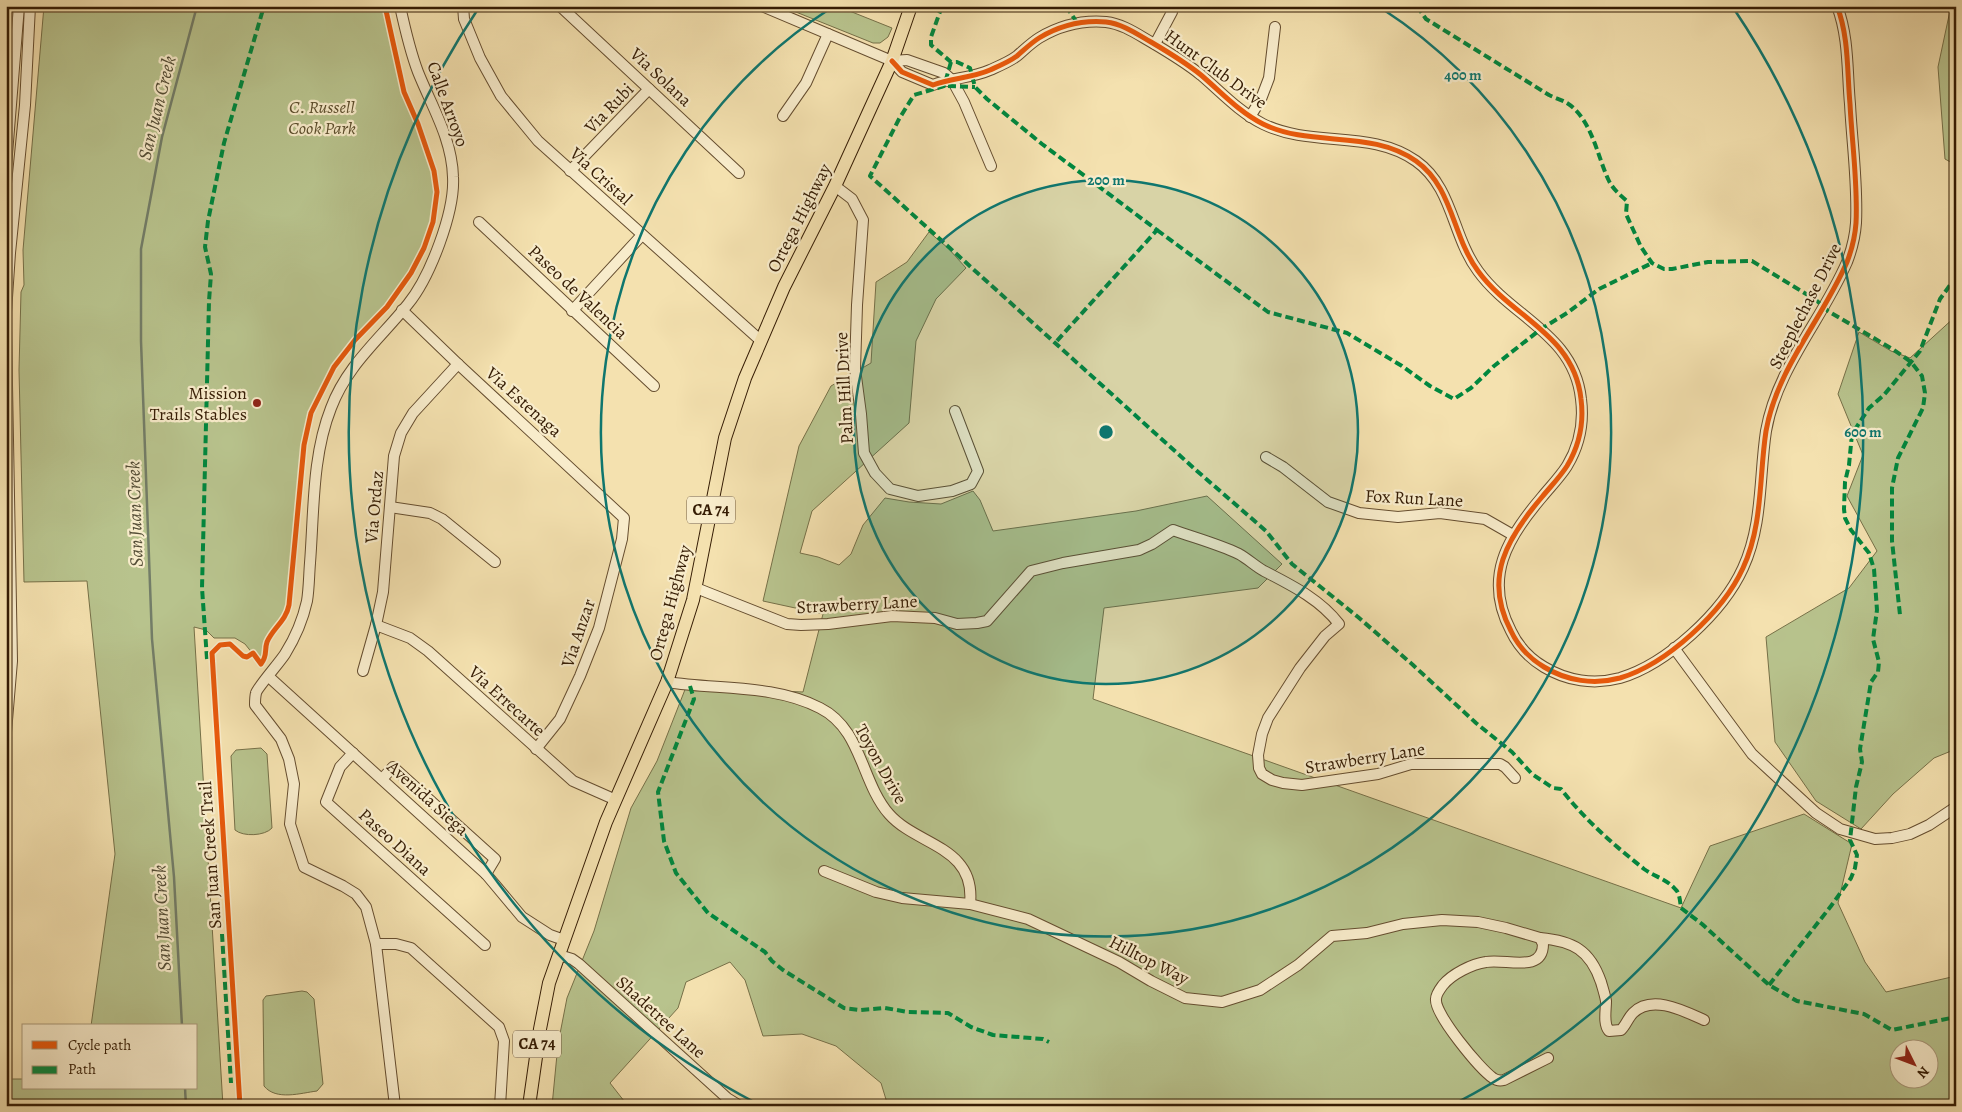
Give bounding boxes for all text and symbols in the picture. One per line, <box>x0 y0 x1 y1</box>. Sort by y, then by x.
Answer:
street label: Hunt Club Drive <box>1160 24 1272 114</box>
street label: Via Solana <box>624 41 698 112</box>
water label: San Juan Creek <box>132 53 182 163</box>
street label: Calle Arroyo <box>421 58 475 150</box>
text: 400 m <box>1444 65 1482 85</box>
street label: Via Rubi <box>578 77 639 139</box>
park label: C. Russell Cook Park <box>288 95 356 140</box>
street label: Via Cristal <box>564 141 638 211</box>
street label: Ortega Highway <box>761 159 837 277</box>
text: 200 m <box>1087 170 1125 190</box>
street label: Paseo de Valencia <box>523 239 634 345</box>
street label: Steeplechase Drive <box>1763 239 1847 373</box>
street label: Palm Hill Drive <box>829 331 859 445</box>
street label: Via Estenaga <box>480 361 568 443</box>
place label: Mission Trails Stables <box>150 381 247 426</box>
marker: Mission Trails Stables <box>251 397 263 409</box>
text: 600 m <box>1844 422 1882 442</box>
centre of rings <box>1097 423 1115 441</box>
water label: San Juan Creek <box>120 460 150 568</box>
street label: Via Ordaz <box>359 470 389 545</box>
street label: Fox Run Lane <box>1364 483 1464 513</box>
road number: CA 74 <box>687 496 735 524</box>
street label: Ortega Highway <box>643 541 697 664</box>
street label: Strawberry Lane <box>796 589 918 619</box>
street label: Via Anzar <box>555 595 601 671</box>
street label: Via Errecarte <box>463 659 551 742</box>
street label: Toyon Drive <box>849 720 913 808</box>
street label: Strawberry Lane <box>1303 737 1427 779</box>
street label: Avenida Siega <box>381 754 474 841</box>
street label: San Juan Creek Trail <box>193 780 227 930</box>
street label: Paseo Diana <box>353 803 437 881</box>
water label: San Juan Creek <box>146 864 178 972</box>
street label: Hilltop Way <box>1105 930 1194 991</box>
street label: Shadetree Lane <box>611 970 711 1064</box>
legend <box>22 1024 198 1090</box>
road number: CA 74 <box>513 1030 561 1058</box>
text: Cycle path <box>68 1035 131 1055</box>
north arrow <box>1890 1040 1940 1090</box>
text: Path <box>68 1059 96 1079</box>
text: N <box>1913 1062 1934 1083</box>

